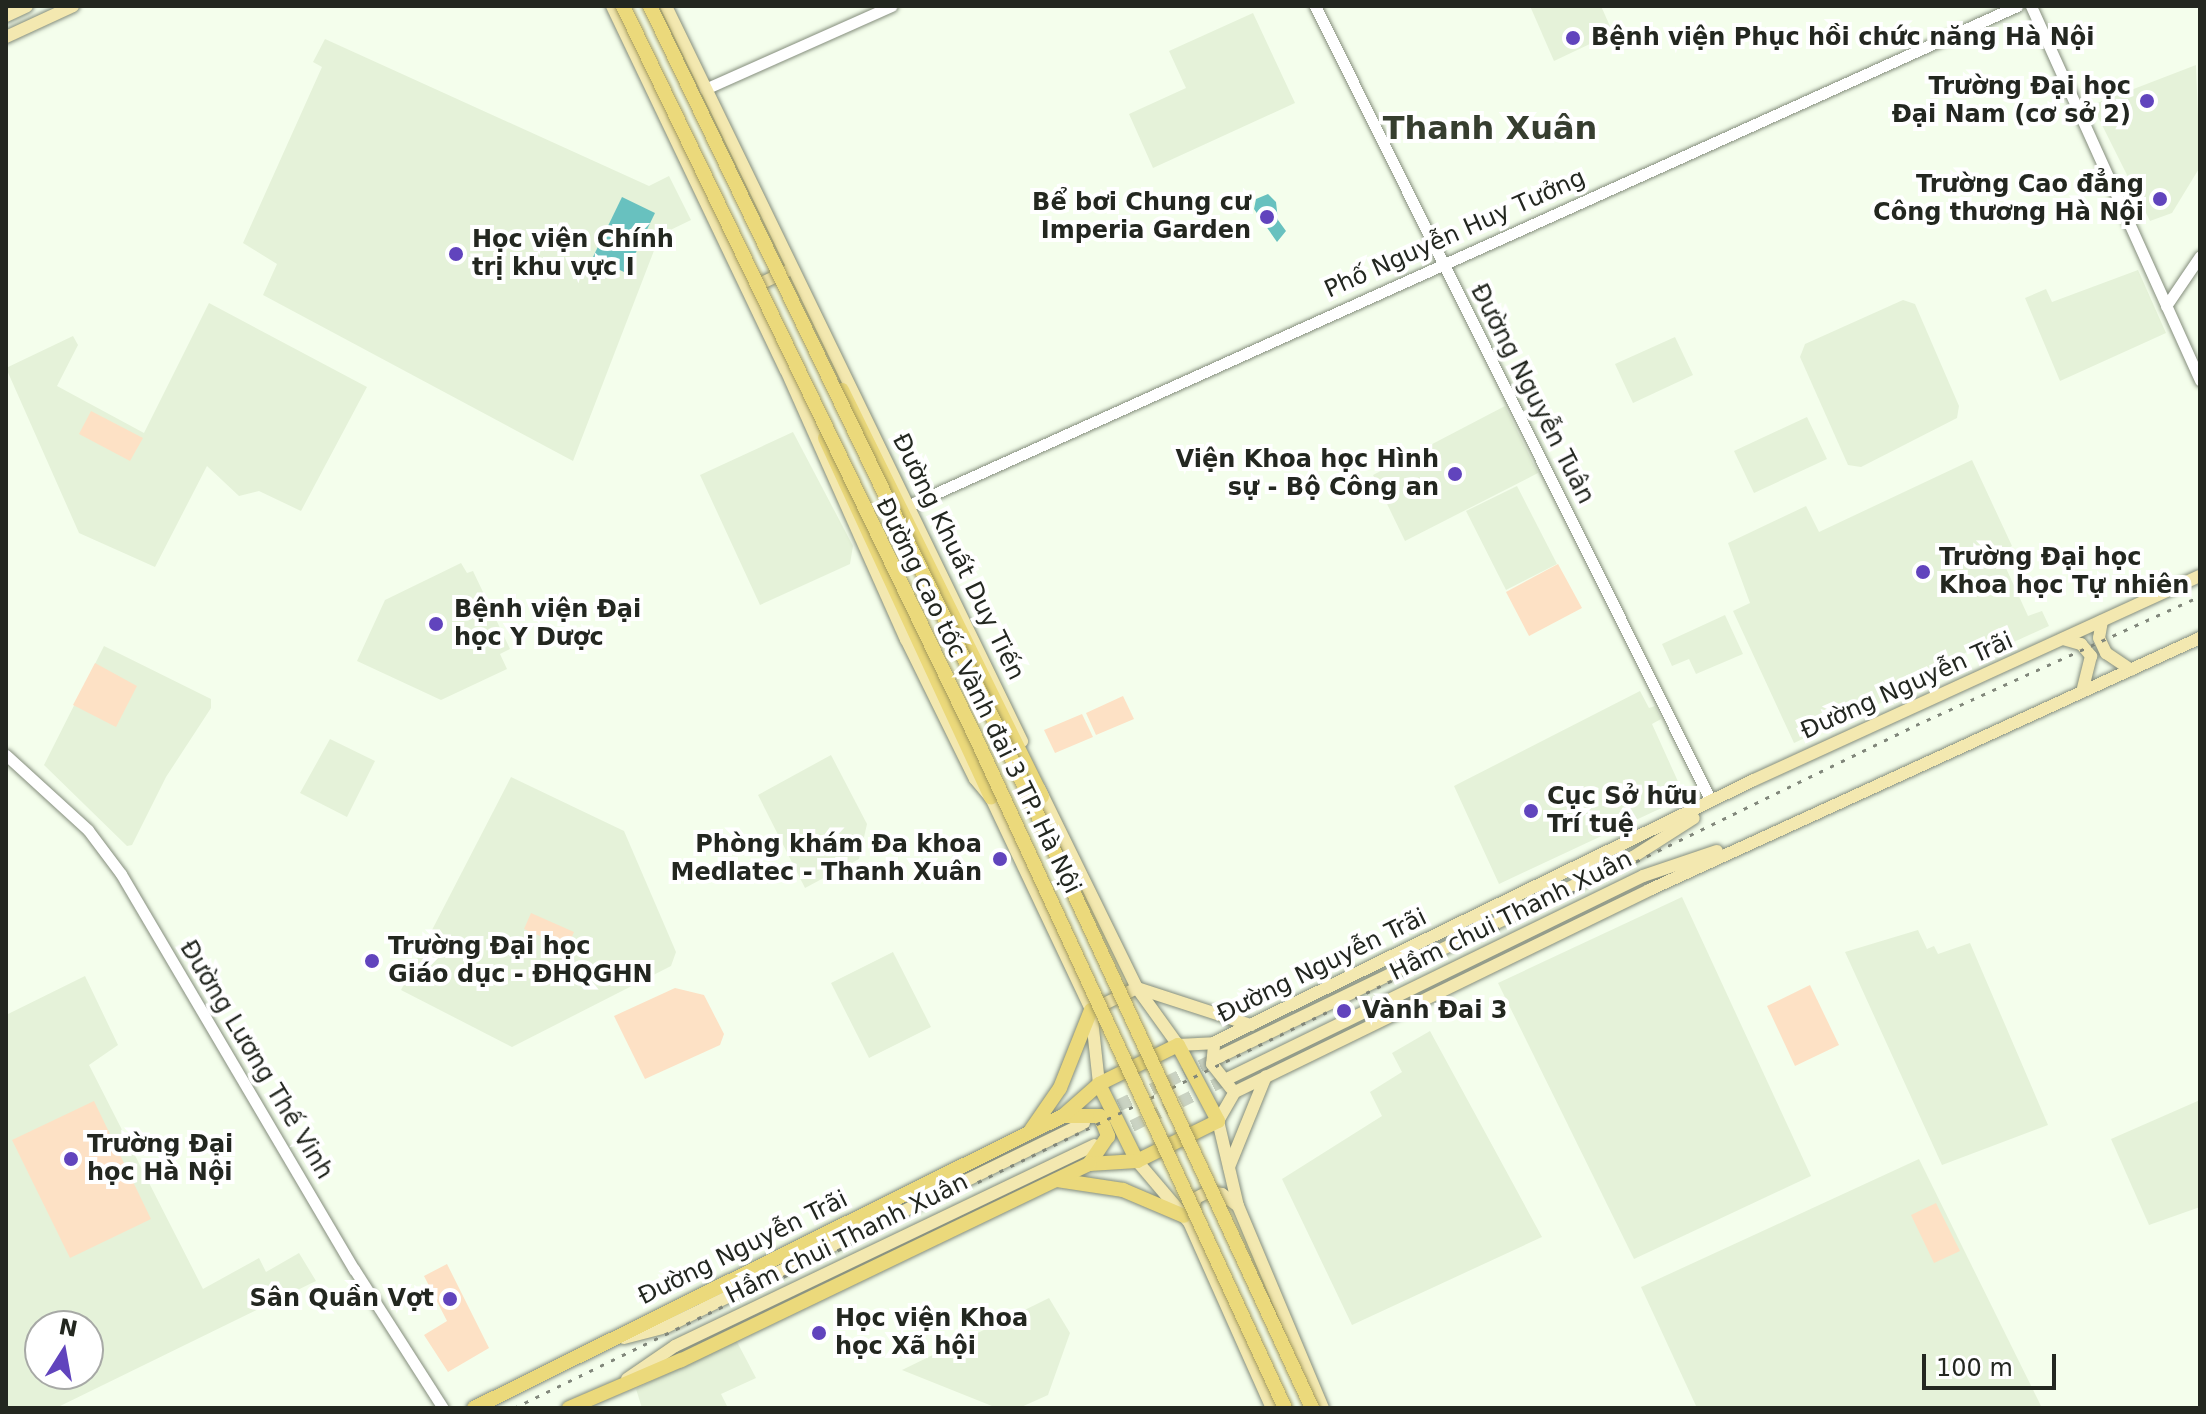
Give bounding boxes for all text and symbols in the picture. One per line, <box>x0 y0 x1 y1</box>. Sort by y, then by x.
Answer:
place label: Bệnh viện Phục hồi chức năng Hà Nội <box>1591 24 2095 52</box>
marker: Bệnh viện Phục hồi chức năng Hà Nội <box>1562 27 1584 49</box>
place label: Trường Đại học Đại Nam (cơ sở 2) <box>1892 73 2131 129</box>
marker: Trường Đại học Đại Nam (cơ sở 2) <box>2138 92 2156 110</box>
district label: Thanh Xuân <box>1383 109 1597 147</box>
street label: Phố Nguyễn Huy Tưởng <box>1320 163 1590 305</box>
place label: Trường Cao đẳng Công thương Hà Nội <box>1873 171 2144 227</box>
place label: Bể bơi Chung cư Imperia Garden <box>1032 189 1251 245</box>
marker: Trường Cao đẳng Công thương Hà Nội <box>2151 190 2169 208</box>
marker: Bể bơi Chung cư Imperia Garden <box>1258 208 1276 226</box>
place label: Học viện Chính trị khu vực I <box>472 226 674 282</box>
marker: Học viện Chính trị khu vực I <box>447 245 465 263</box>
street label: Đường Nguyễn Tuân <box>1464 279 1600 509</box>
street label: Đường Khuất Duy Tiến <box>886 429 1030 685</box>
place label: Viện Khoa học Hình sự - Bộ Công an <box>1176 446 1439 502</box>
marker: Viện Khoa học Hình sự - Bộ Công an <box>1446 465 1464 483</box>
street label: Đường cao tốc Vành đai 3 TP. Hà Nội <box>869 494 1087 898</box>
place label: Trường Đại học Khoa học Tự nhiên <box>1939 544 2189 600</box>
marker: Trường Đại học Khoa học Tự nhiên <box>1914 563 1932 581</box>
place label: Bệnh viện Đại học Y Dược <box>454 596 641 652</box>
marker: Bệnh viện Đại học Y Dược <box>425 613 447 635</box>
street label: Đường Nguyễn Trãi <box>1796 626 2018 746</box>
place label: Cục Sở hữu Trí tuệ <box>1547 783 1698 839</box>
marker: Cục Sở hữu Trí tuệ <box>1522 802 1540 820</box>
place label: Phòng khám Đa khoa Medlatec - Thanh Xuân <box>671 831 982 887</box>
street label: Hầm chui Thanh Xuân <box>1385 845 1637 987</box>
marker: Phòng khám Đa khoa Medlatec - Thanh Xuân <box>989 848 1011 870</box>
street label: Đường Nguyễn Trãi <box>1213 903 1431 1029</box>
place label: Trường Đại học Giáo dục - ĐHQGHN <box>388 933 653 989</box>
street label: Đường Lương Thế Vinh <box>173 936 339 1184</box>
marker: Trường Đại học Giáo dục - ĐHQGHN <box>363 952 381 970</box>
place label: Vành Đai 3 <box>1362 997 1508 1025</box>
marker: Vành Đai 3 <box>1333 1000 1355 1022</box>
place label: Trường Đại học Hà Nội <box>87 1131 233 1187</box>
marker: Trường Đại học Hà Nội <box>62 1150 80 1168</box>
street label: Hầm chui Thanh Xuân <box>721 1168 973 1310</box>
street label: Đường Nguyễn Trãi <box>634 1185 852 1311</box>
place label: Sân Quần Vợt <box>249 1285 434 1313</box>
marker: Sân Quần Vợt <box>441 1290 459 1308</box>
place label: Học viện Khoa học Xã hội <box>835 1305 1028 1361</box>
north arrow <box>24 1310 104 1390</box>
text: N <box>57 1314 80 1342</box>
marker: Học viện Khoa học Xã hội <box>810 1324 828 1342</box>
scale bar <box>1926 1338 2060 1388</box>
text: 100 m <box>1936 1354 2013 1382</box>

